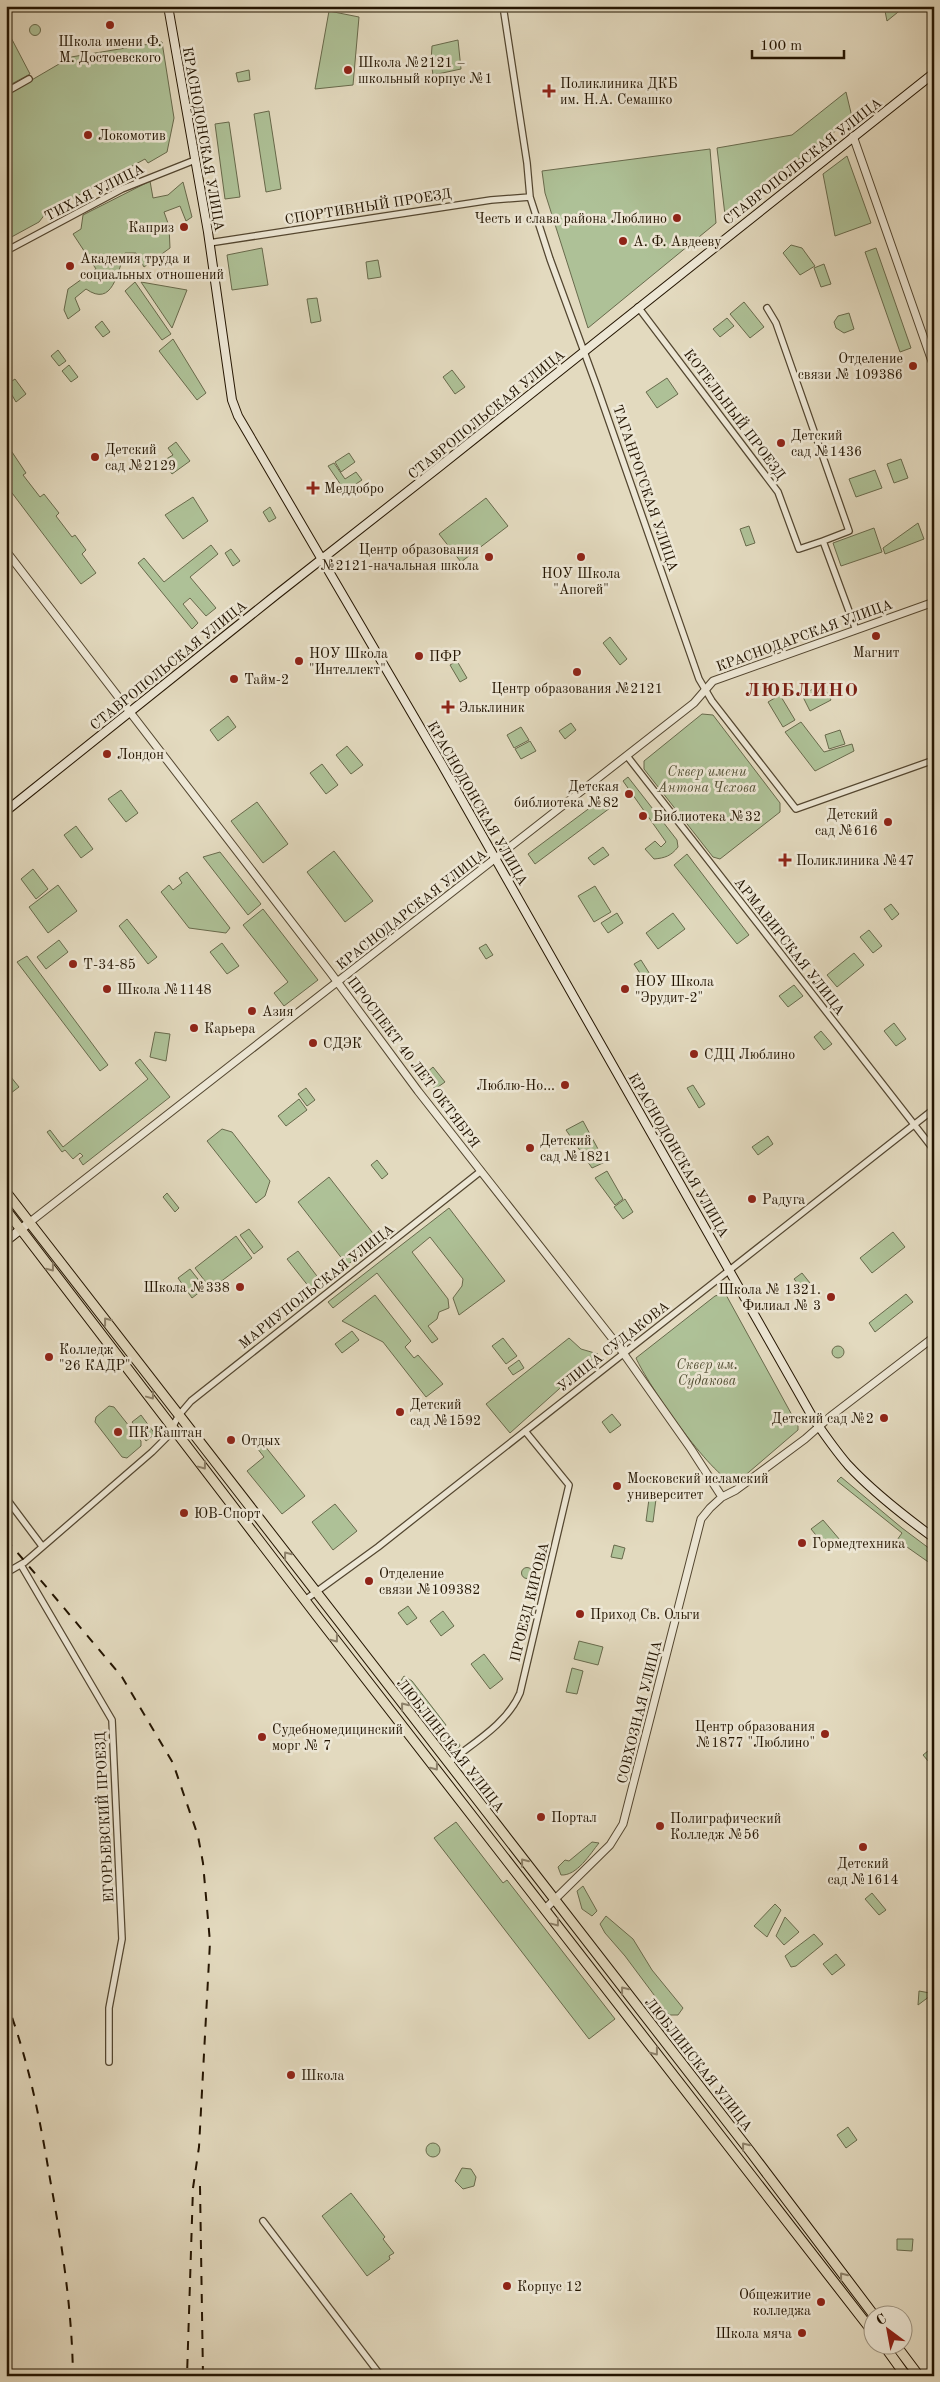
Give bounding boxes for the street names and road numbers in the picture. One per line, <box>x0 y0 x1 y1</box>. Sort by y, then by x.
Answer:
street label: КРАСНОДОНСКАЯ УЛИЦА <box>180 46 226 233</box>
street label: СТАВРОПОЛЬСКАЯ УЛИЦА <box>721 96 885 228</box>
street label: ТИХАЯ УЛИЦА <box>42 162 147 224</box>
street label: СПОРТИВНЫЙ ПРОЕЗД <box>283 183 453 227</box>
street label: КОТЕЛЬНЫЙ ПРОЕЗД <box>681 345 791 482</box>
street label: СТАВРОПОЛЬСКАЯ УЛИЦА <box>406 347 568 482</box>
street label: ТАГАНРОГСКАЯ УЛИЦА <box>610 403 680 574</box>
street label: КРАСНОДАРСКАЯ УЛИЦА <box>714 597 895 674</box>
street label: СТАВРОПОЛЬСКАЯ УЛИЦА <box>88 598 250 733</box>
street label: КРАСНОДОНСКАЯ УЛИЦА <box>424 719 530 888</box>
street label: КРАСНОДАРСКАЯ УЛИЦА <box>334 847 490 973</box>
street label: АРМАВИРСКАЯ УЛИЦА <box>731 875 847 1018</box>
street label: ПРОСПЕКТ 40 ЛЕТ ОКТЯБРЯ <box>345 975 482 1151</box>
street label: КРАСНОДОНСКАЯ УЛИЦА <box>625 1071 731 1240</box>
street label: МАРИУПОЛЬСКАЯ УЛИЦА <box>237 1222 397 1351</box>
street label: УЛИЦА СУДАКОВА <box>555 1299 672 1395</box>
street label: ПРОЕЗД КИРОВА <box>508 1541 552 1664</box>
street label: СОВХОЗНАЯ УЛИЦА <box>615 1639 665 1785</box>
street label: ЛЮБЛИНСКАЯ УЛИЦА <box>394 1676 507 1815</box>
street label: ЕГОРЬЕВСКИЙ ПРОЕЗД <box>90 1731 116 1903</box>
street label: ЛЮБЛИНСКАЯ УЛИЦА <box>642 1995 755 2134</box>

